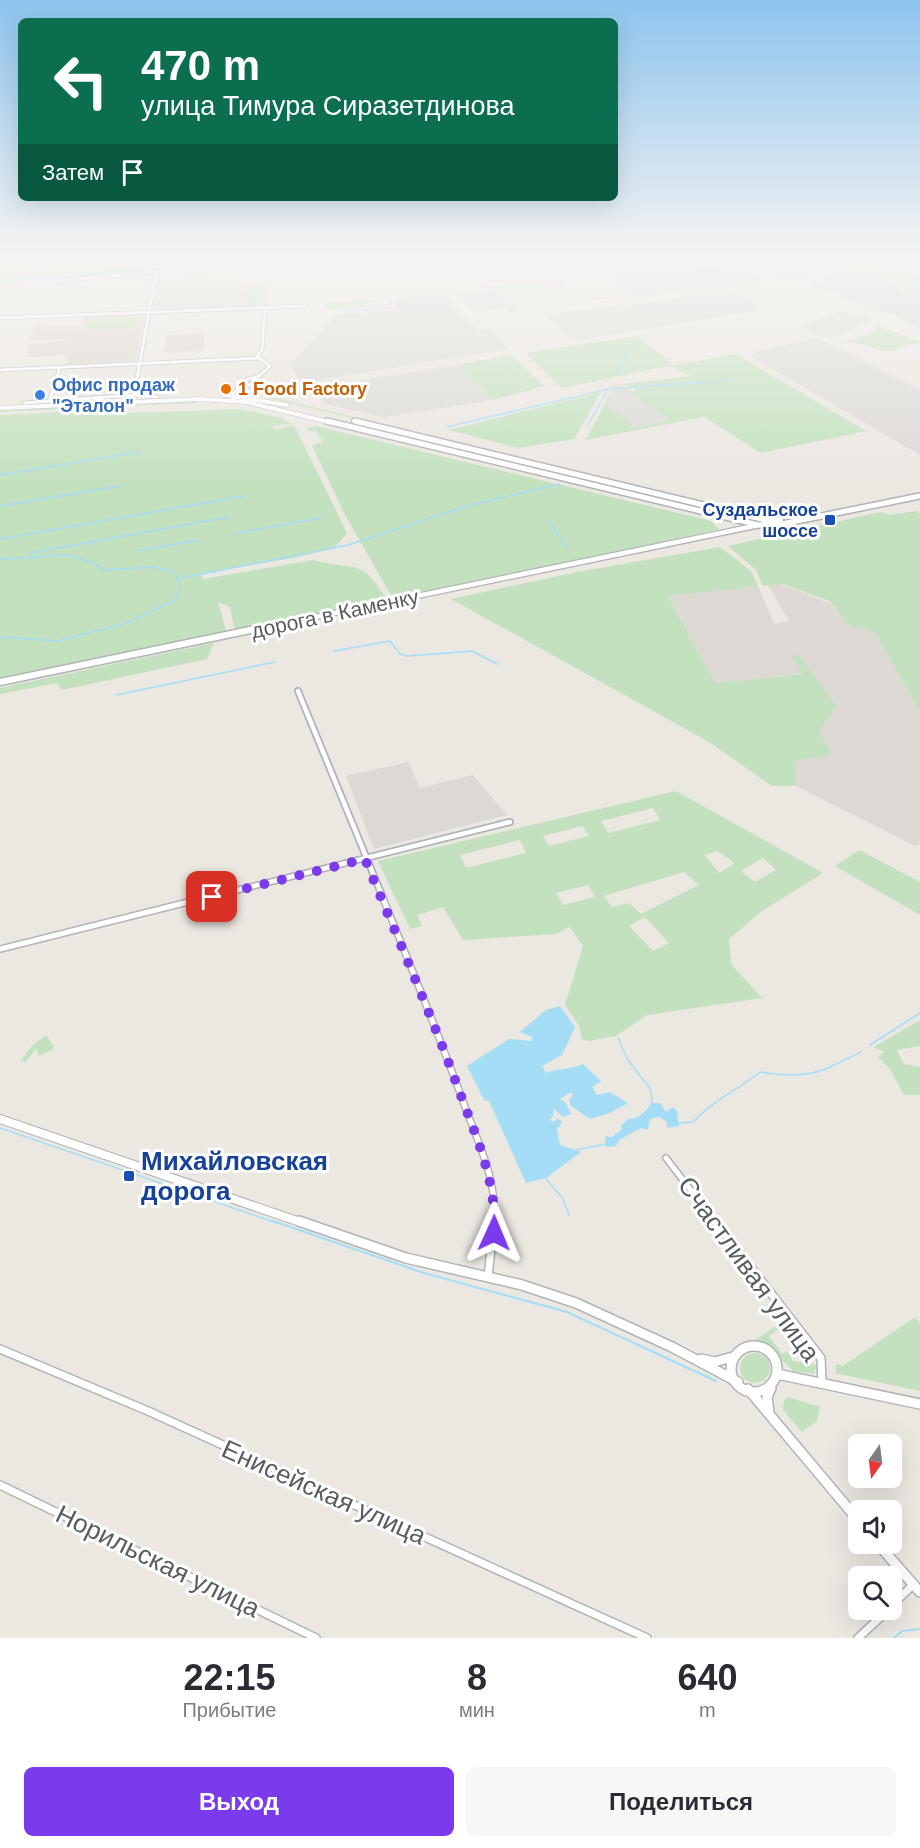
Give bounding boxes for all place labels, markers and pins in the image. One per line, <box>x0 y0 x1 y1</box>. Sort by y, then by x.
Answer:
place label: Офис продаж "Эталон" <box>52 375 175 416</box>
place label: 1 Food Factory <box>238 379 367 399</box>
marker: 1 Food Factory <box>219 382 233 396</box>
marker: Офис продаж "Эталон" <box>33 388 47 402</box>
place label: Суздальское шоссе <box>703 500 818 541</box>
marker: Суздальское шоссе <box>823 513 837 527</box>
pin <box>186 871 237 922</box>
place label: Михайловская дорога <box>141 1146 328 1206</box>
marker: Михайловская дорога <box>122 1169 136 1183</box>

